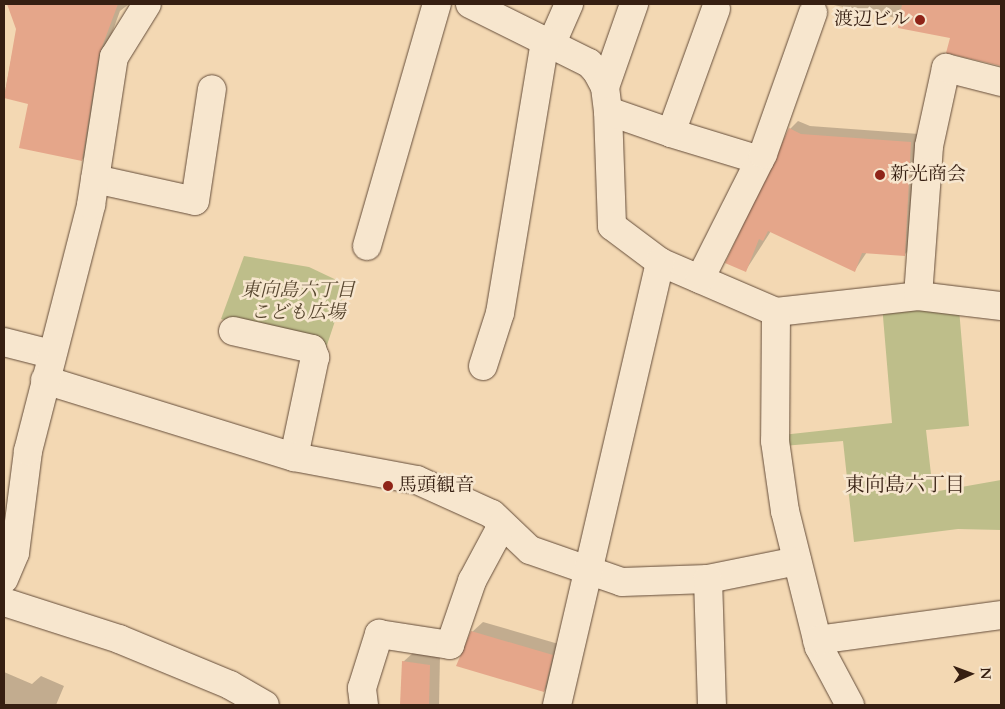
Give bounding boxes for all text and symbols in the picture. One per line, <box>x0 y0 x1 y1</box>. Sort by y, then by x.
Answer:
place label: 渡辺ビル <box>834 9 910 31</box>
marker: 渡辺ビル <box>914 14 926 26</box>
place label: 新光商会 <box>890 164 966 186</box>
marker: 新光商会 <box>874 169 886 181</box>
park label: 東向島六丁目 こども広場 <box>241 280 355 324</box>
district label: 東向島六丁目 <box>845 472 965 496</box>
place label: 馬頭観音 <box>398 475 474 497</box>
marker: 馬頭観音 <box>382 480 394 492</box>
north arrow <box>945 649 995 699</box>
text: N <box>976 667 995 680</box>

